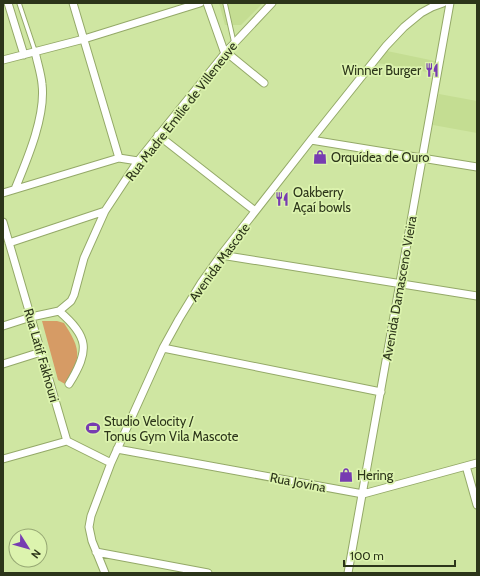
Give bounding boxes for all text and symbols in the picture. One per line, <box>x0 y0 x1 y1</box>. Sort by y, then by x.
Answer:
street label: Rua Madre Emilie de Villeneuve <box>122 38 241 184</box>
place label: Winner Burger <box>342 62 422 78</box>
restaurant icon: Winner Burger <box>424 62 440 78</box>
shop icon: Orquídea de Ouro <box>312 149 328 165</box>
place label: Orquídea de Ouro <box>331 149 429 165</box>
place label: Oakberry Açaí bowls <box>293 184 351 215</box>
restaurant icon: Oakberry Açaí bowls <box>274 191 290 207</box>
street label: Avenida Damasceno Vieira <box>378 214 420 361</box>
street label: Avenida Mascote <box>185 219 253 304</box>
street label: Rua Latif Fakhouri <box>21 306 63 404</box>
place label: Studio Velocity / Tonus Gym Vila Mascote <box>104 413 239 444</box>
sports icon: Studio Velocity / Tonus Gym Vila Mascote <box>85 420 101 436</box>
shop icon: Hering <box>338 467 354 483</box>
place label: Hering <box>357 467 394 483</box>
street label: Rua Jovina <box>269 469 328 495</box>
north arrow <box>8 528 48 568</box>
scale bar <box>344 542 455 568</box>
text: N <box>28 547 44 561</box>
text: 100 m <box>350 548 384 563</box>

